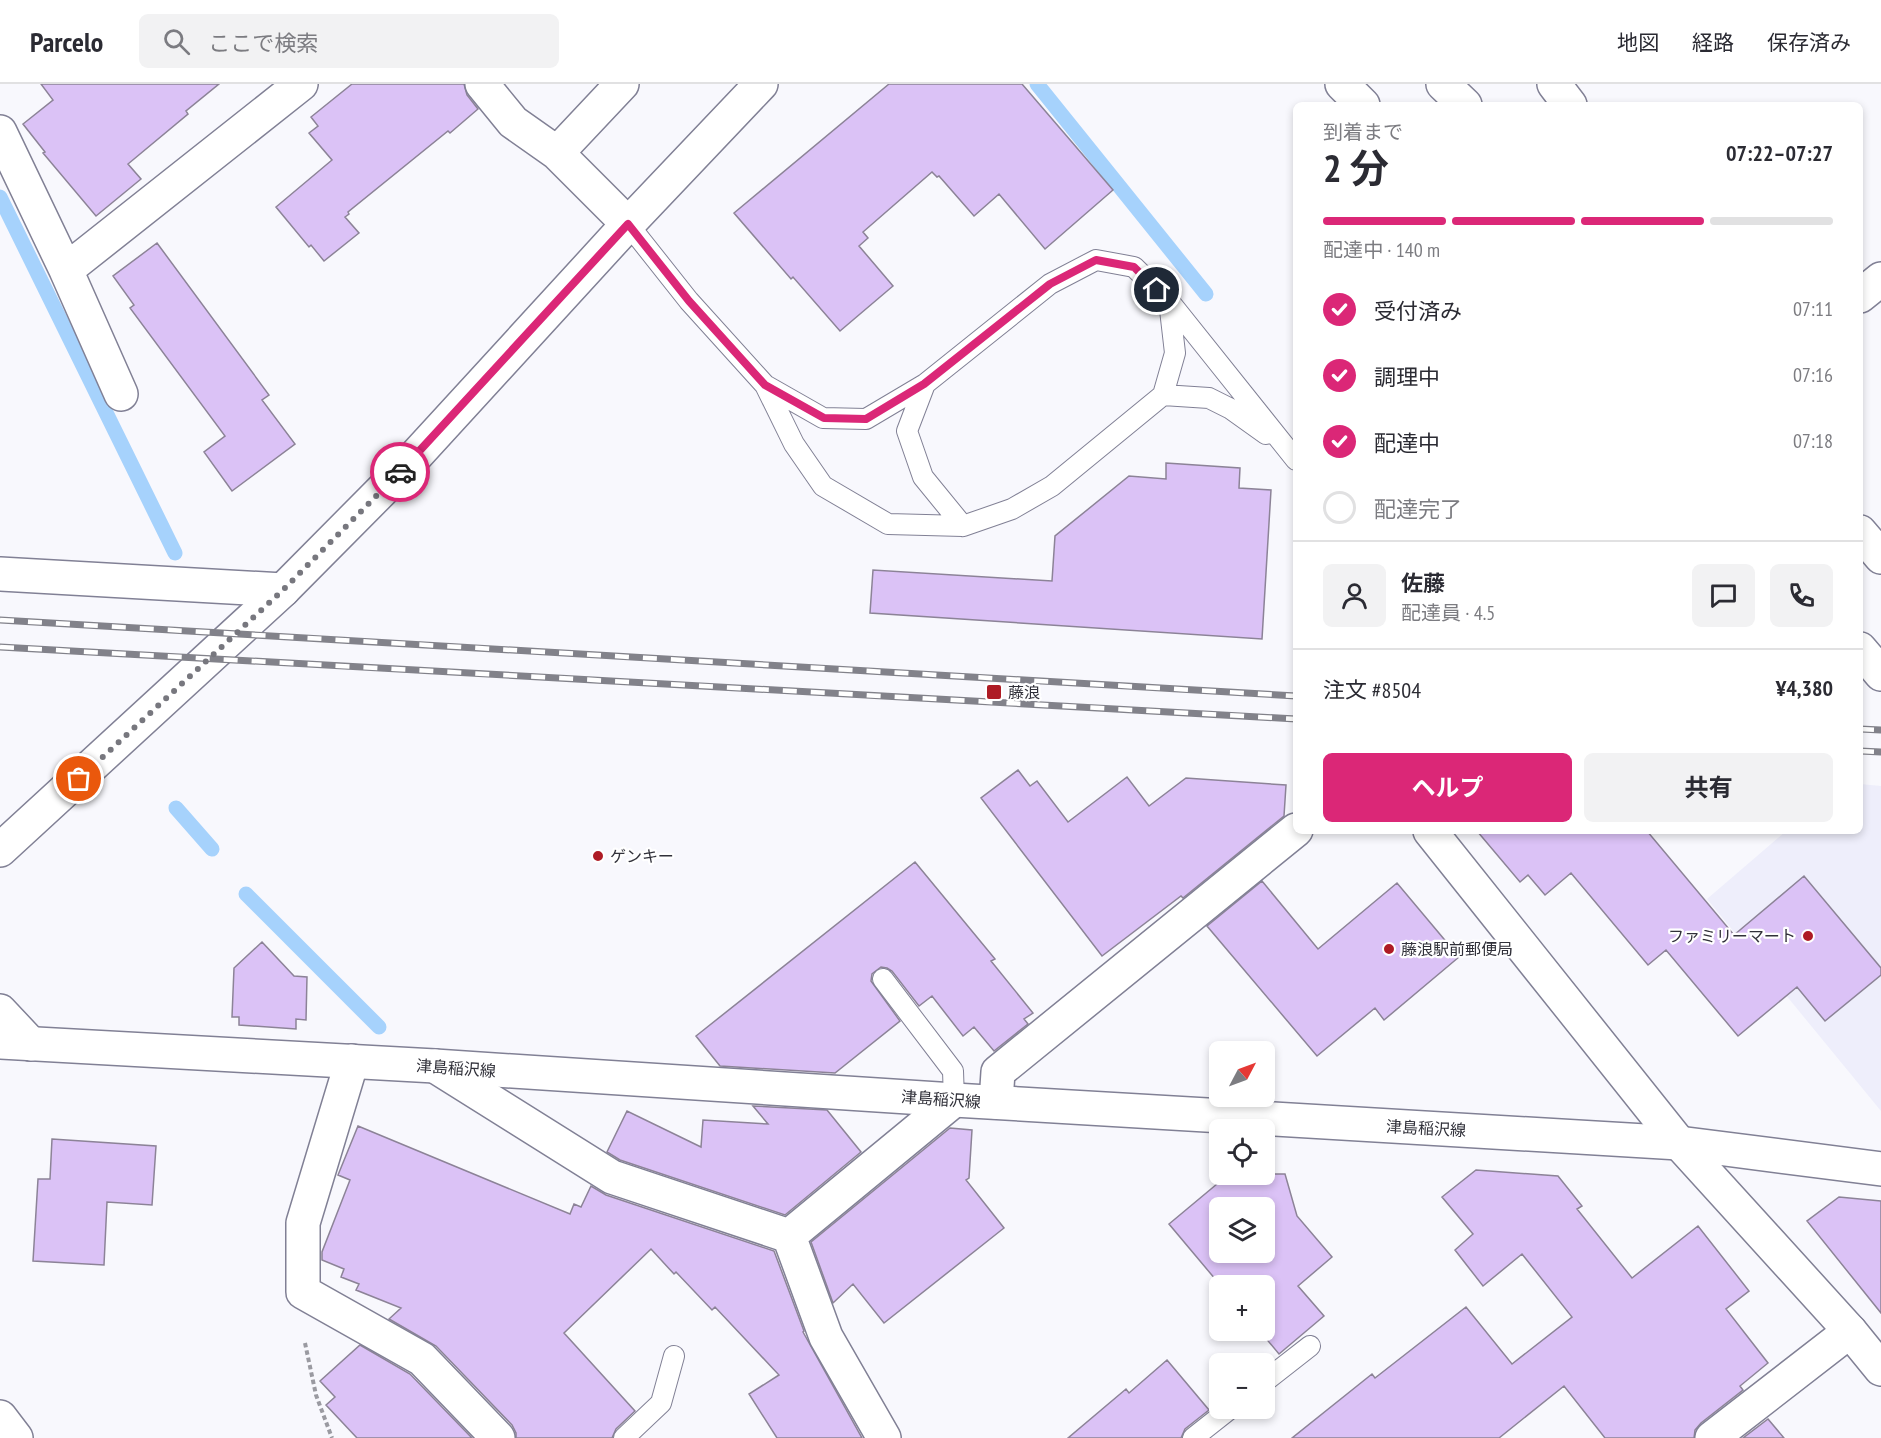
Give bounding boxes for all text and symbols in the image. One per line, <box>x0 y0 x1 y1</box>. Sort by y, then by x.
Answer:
search box <box>139 14 559 68</box>
text: Parcelo <box>30 23 103 60</box>
icon: search <box>160 25 193 58</box>
text: ここで検索 <box>208 29 318 57</box>
text: 地図 <box>1617 29 1659 56</box>
text: 経路 <box>1692 29 1734 56</box>
text: 保存済み <box>1767 29 1851 56</box>
text: 到着まで <box>1323 119 1403 145</box>
text: 07:22–07:27 <box>1726 139 1833 167</box>
text: 2 分 <box>1323 142 1389 193</box>
text: 配達中 · 140 m <box>1323 237 1440 263</box>
pin <box>1131 264 1182 315</box>
icon: home <box>1140 273 1173 306</box>
icon: check <box>1323 293 1356 326</box>
text: 07:11 <box>1793 296 1833 322</box>
text: 受付済み <box>1374 297 1462 325</box>
icon: check <box>1323 359 1356 392</box>
text: 07:16 <box>1793 362 1833 388</box>
text: 調理中 <box>1374 363 1440 391</box>
icon: check <box>1323 425 1356 458</box>
text: 07:18 <box>1793 428 1833 454</box>
text: 配達中 <box>1374 429 1440 457</box>
courier <box>370 442 430 502</box>
icon: car <box>384 456 417 489</box>
text: 配達完了 <box>1374 495 1462 523</box>
button: person <box>1323 564 1386 627</box>
button: chat <box>1692 564 1755 627</box>
button: phone <box>1770 564 1833 627</box>
text: 佐藤 <box>1401 569 1445 597</box>
text: 配達員 · 4.5 <box>1401 600 1495 626</box>
text: ¥4,380 <box>1776 674 1833 702</box>
text: 注文 #8504 <box>1323 676 1421 704</box>
place label: 藤浪 <box>1008 682 1040 702</box>
marker: 藤浪 <box>985 683 1003 701</box>
pin <box>53 753 104 804</box>
button: ヘルプ <box>1323 753 1572 822</box>
button: 共有 <box>1584 753 1833 822</box>
icon: bag <box>62 762 95 795</box>
place label: ゲンキー <box>610 846 674 866</box>
marker: ゲンキー <box>591 849 605 863</box>
place label: ファミリーマート <box>1668 926 1796 946</box>
marker: ファミリーマート <box>1801 929 1815 943</box>
place label: 藤浪駅前郵便局 <box>1401 939 1513 959</box>
marker: 藤浪駅前郵便局 <box>1382 942 1396 956</box>
north arrow <box>1209 1041 1275 1107</box>
map controls <box>1209 1041 1275 1419</box>
street label: 津島稲沢線 <box>415 1055 497 1081</box>
street label: 津島稲沢線 <box>900 1086 982 1112</box>
street label: 津島稲沢線 <box>1386 1116 1466 1140</box>
button: locate <box>1209 1119 1275 1185</box>
button: layers <box>1209 1197 1275 1263</box>
button: + <box>1209 1275 1275 1341</box>
button: − <box>1209 1353 1275 1419</box>

